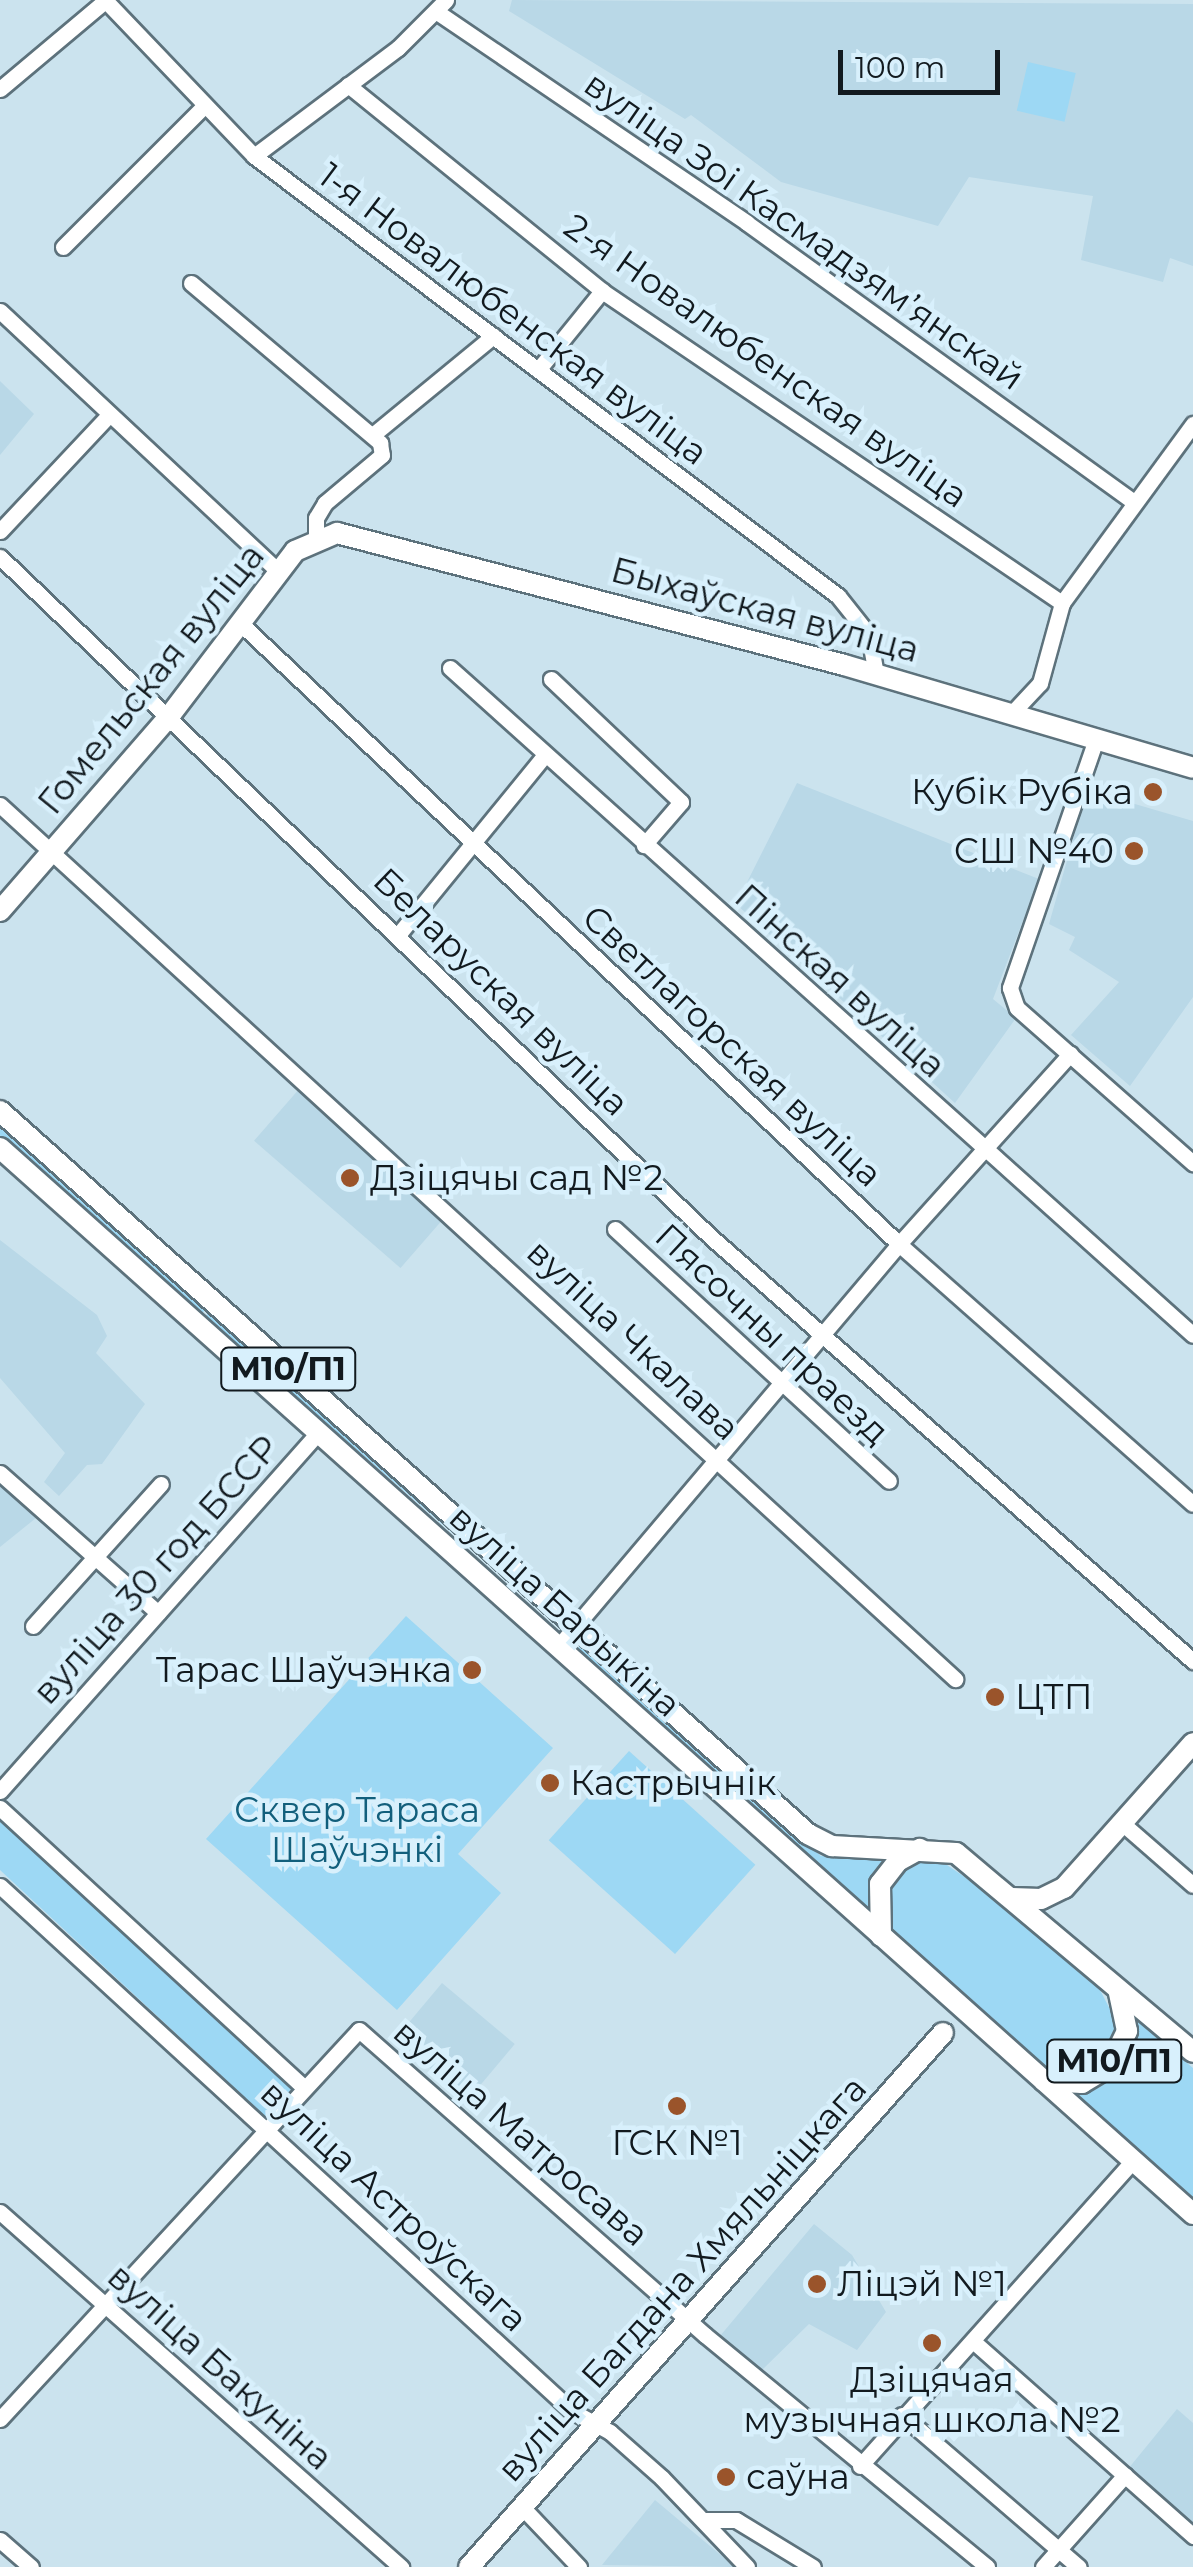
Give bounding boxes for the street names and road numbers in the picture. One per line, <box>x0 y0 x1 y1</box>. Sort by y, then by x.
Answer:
street label: вуліца Зоі Касмадзямʼянскай <box>576 63 1032 399</box>
street label: 1-я Новалюбенская вуліца <box>310 154 716 474</box>
street label: 2-я Новалюбенская вуліца <box>556 205 976 517</box>
street label: Гомельская вуліца <box>29 535 273 823</box>
street label: Быхаўская вуліца <box>607 549 923 671</box>
street label: Беларуская вуліца <box>365 859 637 1125</box>
street label: Пінская вуліца <box>726 876 954 1086</box>
street label: Светлагорская вуліца <box>574 896 890 1196</box>
street label: Пясочны праезд <box>647 1215 897 1453</box>
street label: вуліца Чкалава <box>518 1231 748 1449</box>
road number: М10/П1 <box>218 1342 358 1396</box>
street label: вуліца 30 год БССР <box>25 1427 287 1713</box>
street label: вуліца Барыкіна <box>441 1496 689 1726</box>
street label: вуліца Матросава <box>385 2011 657 2255</box>
road number: М10/П1 <box>1044 2034 1184 2088</box>
street label: вуліца Багдана Хмяльніцкага <box>489 2068 875 2490</box>
street label: вуліца Астроўскага <box>252 2072 536 2340</box>
street label: вуліца Бакуніна <box>99 2255 341 2479</box>

